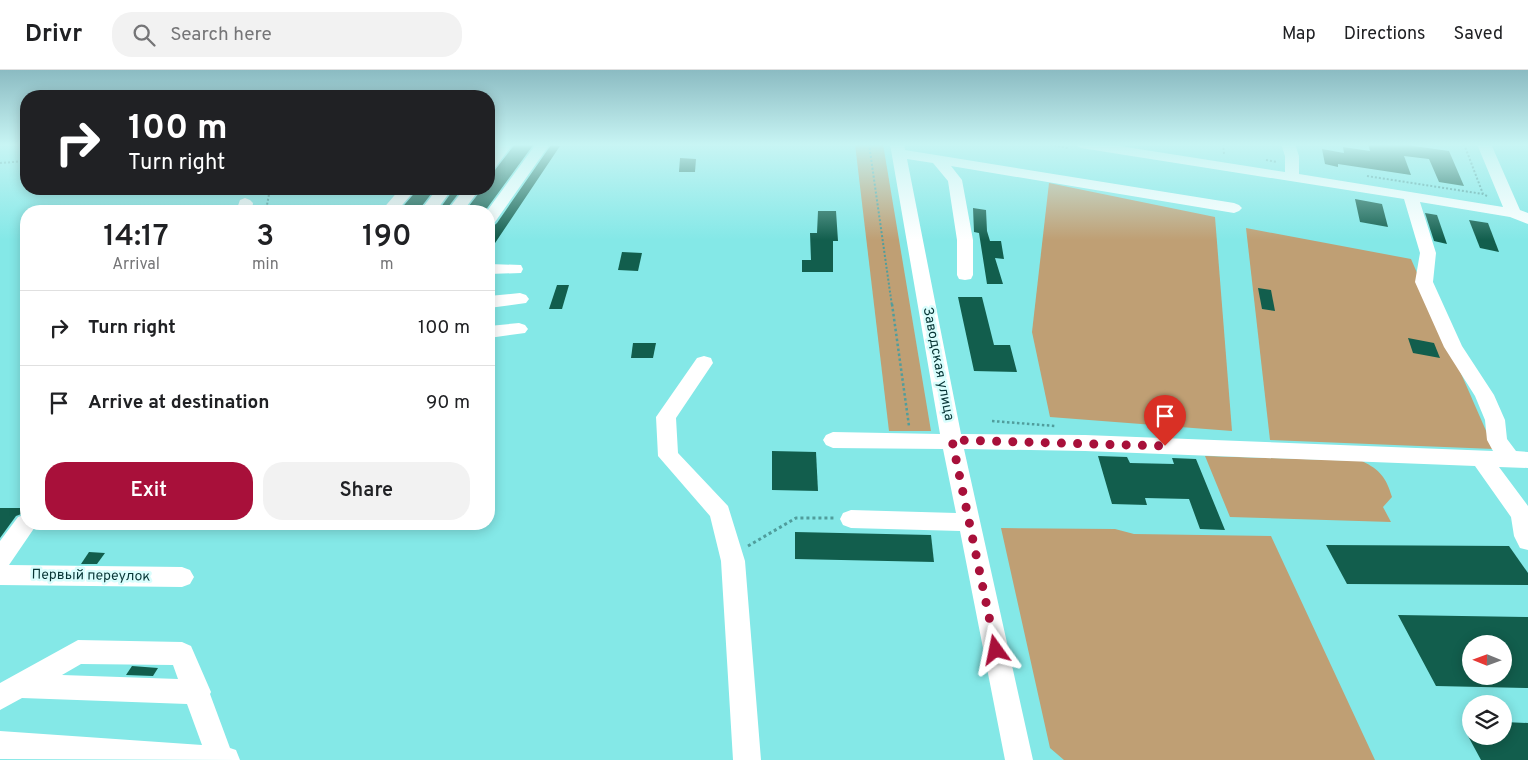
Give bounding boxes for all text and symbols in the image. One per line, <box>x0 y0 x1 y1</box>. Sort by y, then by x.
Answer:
search box <box>112 12 462 57</box>
text: Drivr <box>25 20 82 50</box>
icon: search <box>130 21 158 49</box>
text: Search here <box>170 23 272 47</box>
text: Map <box>1282 23 1316 46</box>
text: Directions <box>1344 23 1426 46</box>
text: Saved <box>1454 23 1503 46</box>
text: 100 m <box>128 107 228 151</box>
icon: right <box>45 110 110 175</box>
text: Turn right <box>128 150 225 177</box>
text: 14:17 <box>103 219 169 256</box>
text: 3 <box>256 219 274 256</box>
text: 190 <box>362 219 412 256</box>
text: Arrival <box>112 255 160 275</box>
text: min <box>252 255 279 275</box>
text: m <box>380 255 394 275</box>
street label: Заводская улица <box>919 306 957 422</box>
icon: right <box>45 314 73 342</box>
text: Turn right <box>88 316 176 340</box>
text: 100 m <box>418 316 470 340</box>
icon: arrive <box>45 389 73 417</box>
text: Arrive at destination <box>88 391 269 415</box>
text: 90 m <box>426 391 470 415</box>
pin <box>1144 395 1186 446</box>
icon: arrive <box>1151 402 1179 430</box>
button: Exit <box>45 462 253 520</box>
button: Share <box>263 462 470 520</box>
street label: Первый переулок <box>31 566 151 586</box>
position arrow <box>969 623 1021 675</box>
north arrow <box>1462 635 1512 685</box>
map controls <box>1462 635 1512 745</box>
button: layers <box>1462 695 1512 745</box>

